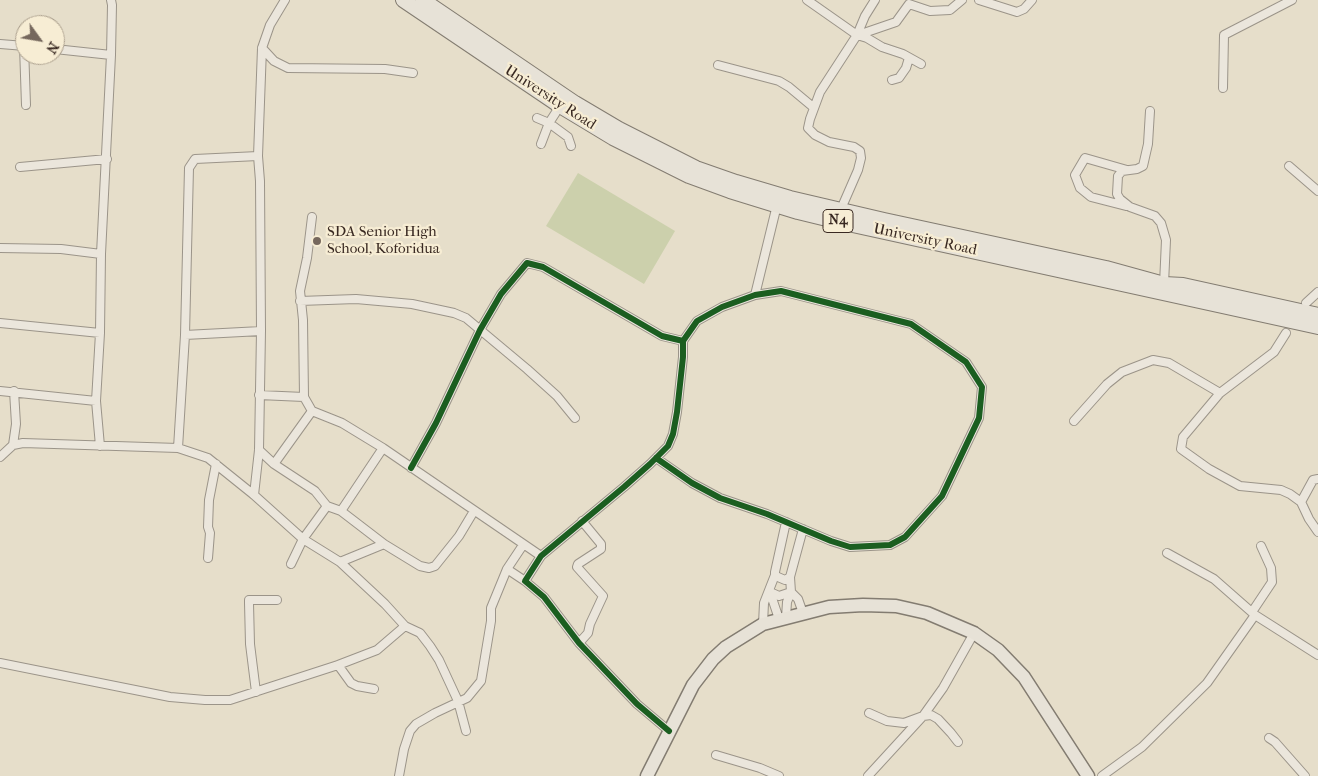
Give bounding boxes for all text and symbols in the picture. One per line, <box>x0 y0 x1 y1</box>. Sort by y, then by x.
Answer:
north arrow <box>15 15 65 65</box>
text: N <box>42 39 62 57</box>
street label: University Road <box>501 62 599 134</box>
road number: N4 <box>823 210 853 232</box>
street label: University Road <box>872 220 978 260</box>
place label: SDA Senior High School, Koforidua <box>327 223 440 258</box>
marker: SDA Senior High School, Koforidua <box>311 235 323 247</box>

